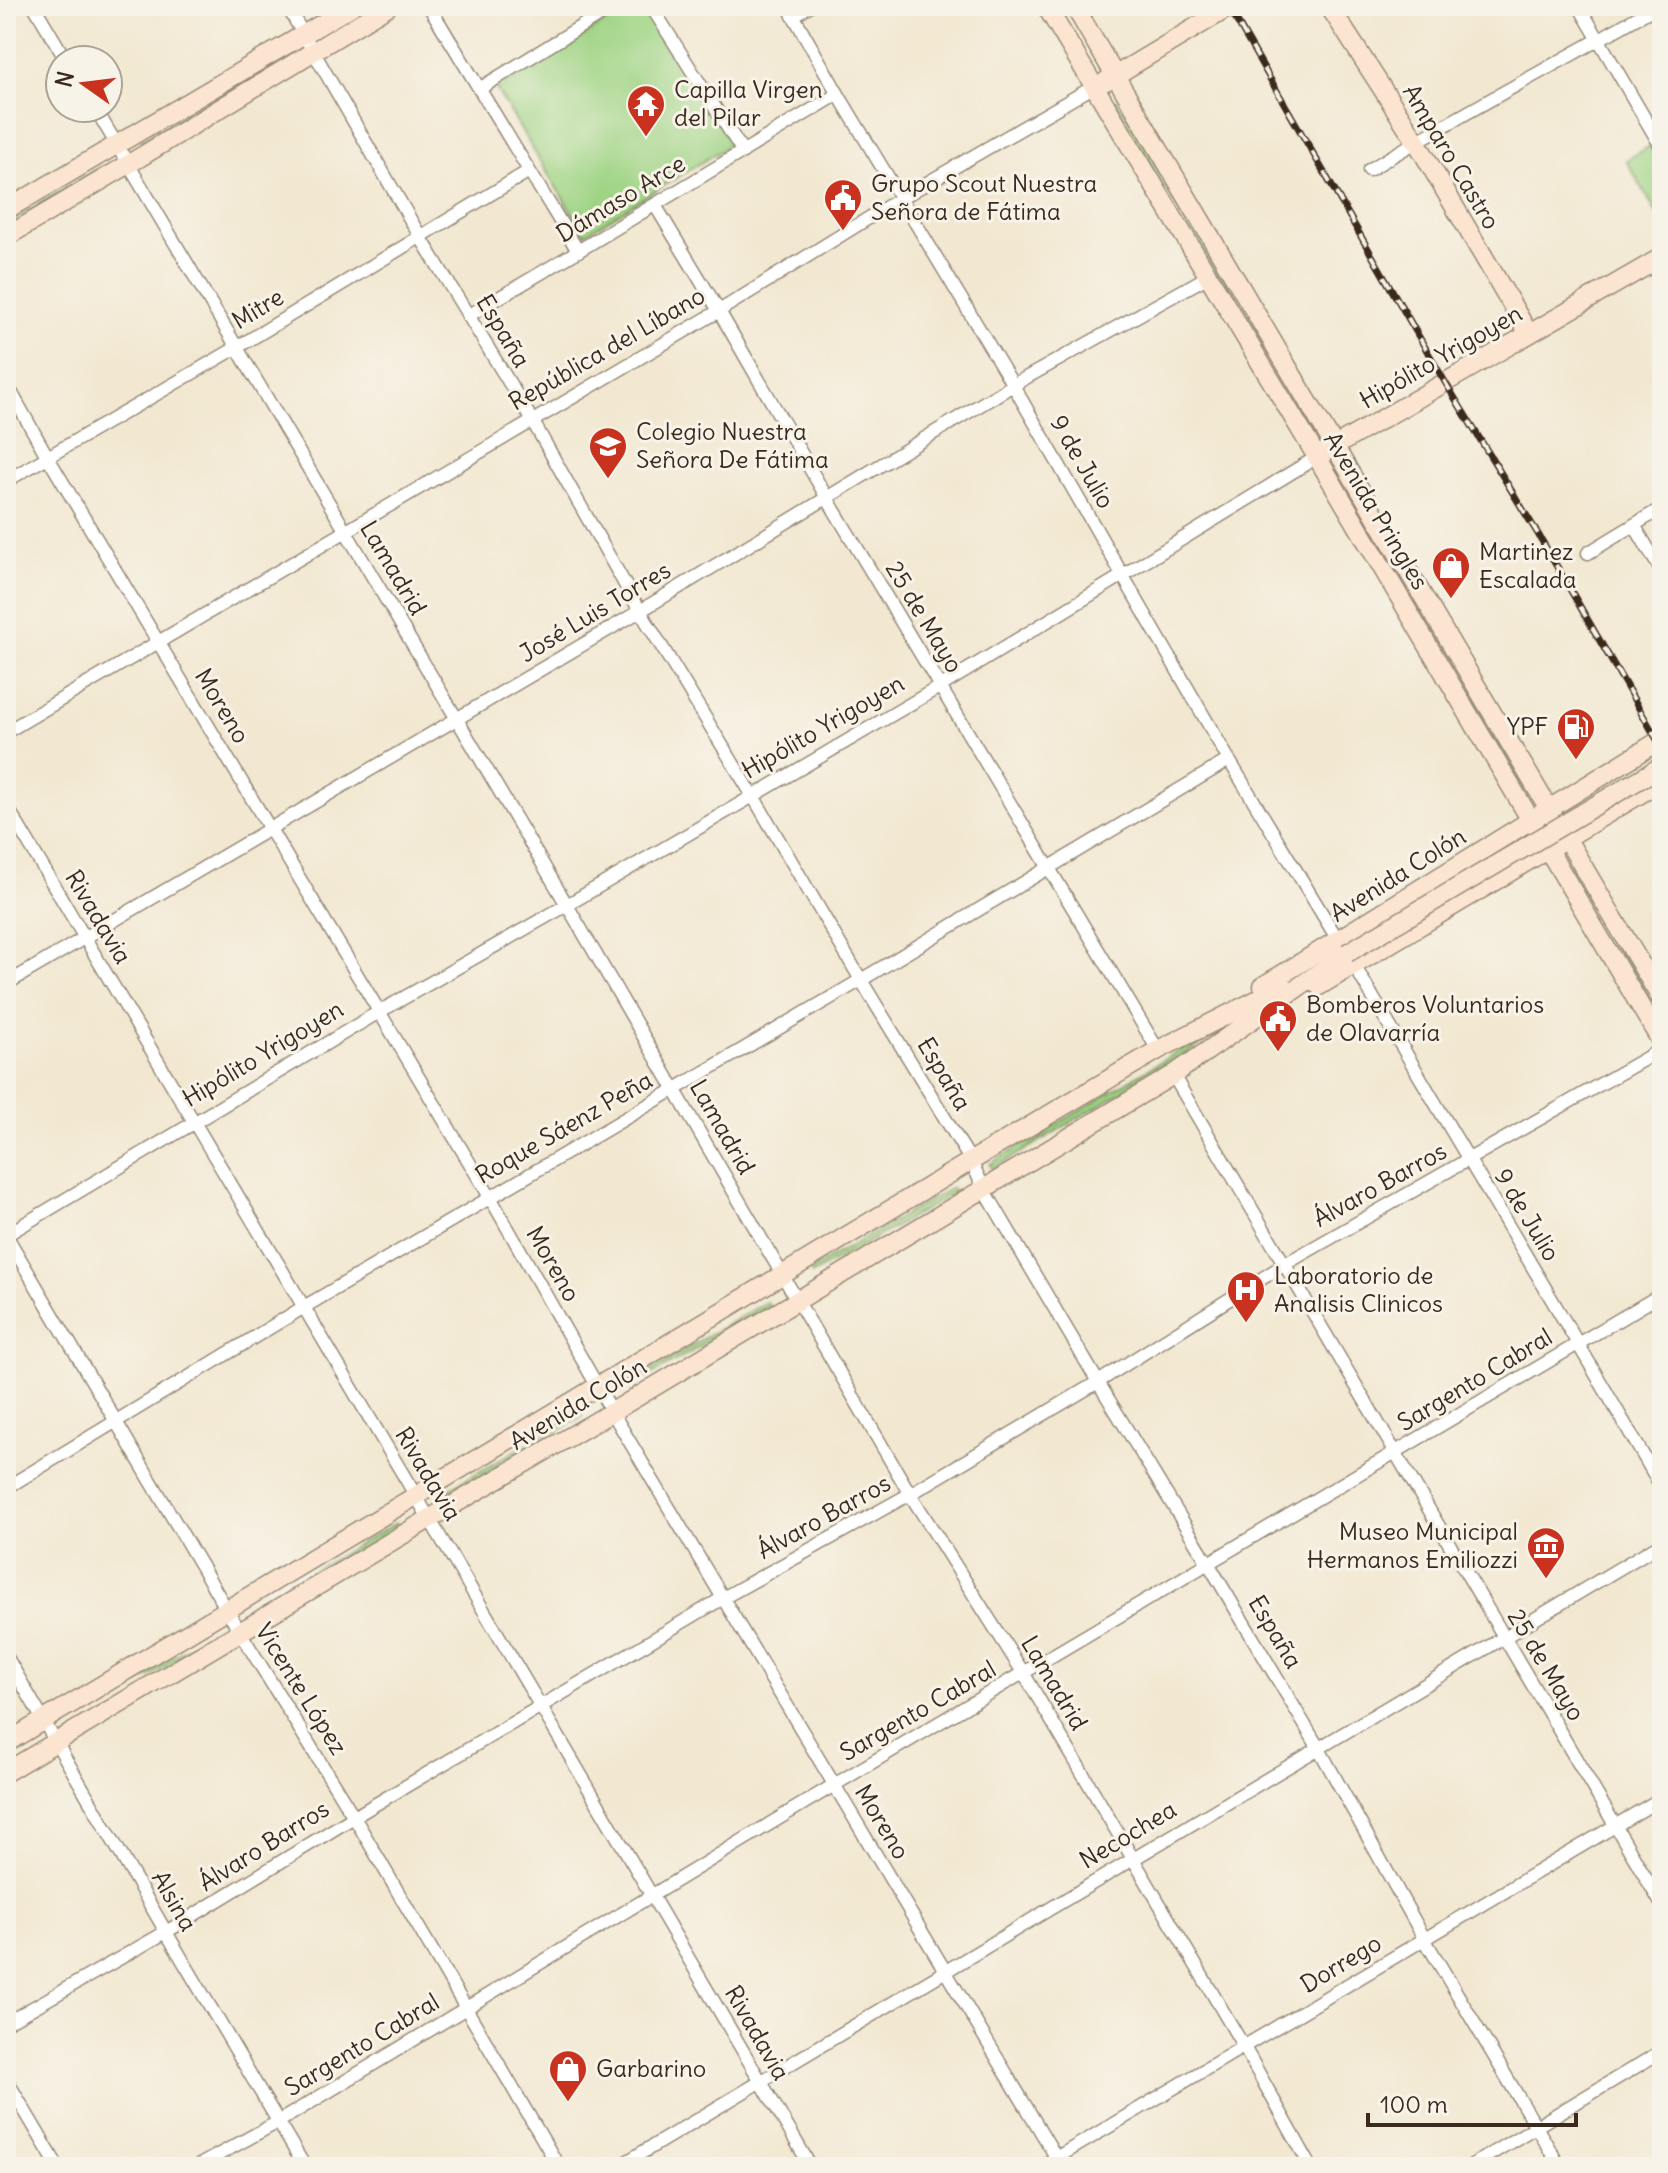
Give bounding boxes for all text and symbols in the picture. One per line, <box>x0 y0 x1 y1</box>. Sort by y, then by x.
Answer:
north arrow <box>44 44 124 124</box>
text: N <box>49 68 80 90</box>
place label: Capilla Virgen del Pilar <box>674 74 823 132</box>
street label: Amparo Castro <box>1397 78 1507 234</box>
temple icon: Capilla Virgen del Pilar <box>625 83 667 138</box>
street label: Dámaso Arce <box>550 148 690 248</box>
place label: Grupo Scout Nuestra Señora de Fátima <box>871 168 1097 226</box>
public building icon: Grupo Scout Nuestra Señora de Fátima <box>822 177 864 232</box>
street label: República del Líbano <box>503 280 710 417</box>
street label: Mitre <box>226 281 289 335</box>
street label: España <box>470 288 537 373</box>
street label: Hipólito Yrigoyen <box>1354 298 1527 415</box>
street label: 9 de Julio <box>1044 410 1122 513</box>
place label: Colegio Nuestra Señora De Fátima <box>636 416 829 474</box>
school or university icon: Colegio Nuestra Señora De Fátima <box>587 425 629 480</box>
street label: Avenida Pringles <box>1318 426 1436 595</box>
street label: Lamadrid <box>354 515 434 620</box>
place label: Martinez Escalada <box>1479 536 1577 594</box>
shop icon: Martinez Escalada <box>1430 545 1472 600</box>
street label: José Luis Torres <box>513 554 676 668</box>
street label: 25 de Mayo <box>880 555 970 678</box>
street label: Moreno <box>189 663 257 748</box>
street label: Hipólito Yrigoyen <box>736 668 909 785</box>
fuel station icon: YPF <box>1555 706 1597 761</box>
place label: YPF <box>1507 711 1548 741</box>
street label: Avenida Colón <box>1324 820 1471 928</box>
street label: Rivadavia <box>59 864 139 969</box>
place label: Bomberos Voluntarios de Olavarría <box>1306 989 1544 1047</box>
street label: Hipólito Yrigoyen <box>177 993 348 1113</box>
public building icon: Bomberos Voluntarios de Olavarría <box>1257 998 1299 1053</box>
street label: España <box>911 1031 978 1116</box>
street label: Roque Sáenz Peña <box>470 1064 657 1190</box>
street label: Lamadrid <box>684 1074 762 1179</box>
street label: Álvaro Barros <box>1308 1135 1452 1233</box>
street label: 9 de Julio <box>1489 1163 1567 1266</box>
street label: Moreno <box>520 1220 587 1307</box>
place label: Laboratorio de Analisis Clinicos <box>1274 1260 1443 1318</box>
hospital icon: Laboratorio de Analisis Clinicos <box>1225 1269 1267 1324</box>
street label: Sargento Cabral <box>1392 1321 1557 1437</box>
street label: Avenida Colón <box>504 1350 651 1456</box>
street label: Rivadavia <box>389 1421 469 1526</box>
street label: Álvaro Barros <box>752 1467 896 1565</box>
place label: Museo Municipal Hermanos Emiliozzi <box>1307 1516 1518 1574</box>
museum icon: Museo Municipal Hermanos Emiliozzi <box>1525 1525 1567 1580</box>
street label: España <box>1242 1589 1309 1674</box>
street label: 25 de Mayo <box>1502 1603 1592 1726</box>
street label: Vicente López <box>249 1617 354 1760</box>
street label: Lamadrid <box>1015 1630 1095 1735</box>
street label: Sargento Cabral <box>834 1653 1001 1767</box>
street label: Moreno <box>849 1779 917 1864</box>
street label: Álvaro Barros <box>193 1793 334 1897</box>
street label: Necochea <box>1074 1794 1181 1875</box>
street label: Alsina <box>146 1865 204 1936</box>
street label: Dorrego <box>1295 1927 1386 1999</box>
street label: Rivadavia <box>719 1980 797 2085</box>
street label: Sargento Cabral <box>279 1986 444 2102</box>
shop icon: Garbarino <box>547 2048 589 2103</box>
place label: Garbarino <box>596 2053 706 2083</box>
scale bar <box>1368 2077 1576 2127</box>
text: 100 m <box>1380 2089 1448 2119</box>

